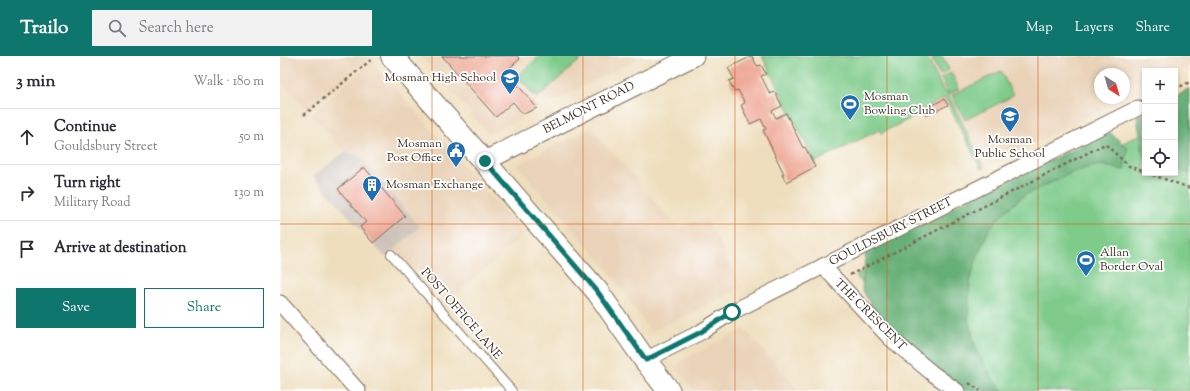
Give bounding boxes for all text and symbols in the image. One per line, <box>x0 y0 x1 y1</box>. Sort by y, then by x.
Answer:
search box <box>92 10 372 46</box>
text: Trailo <box>20 15 68 42</box>
icon: search <box>106 17 128 39</box>
text: Search here <box>138 18 214 39</box>
text: Map <box>1026 18 1053 38</box>
text: Layers <box>1075 18 1113 38</box>
text: Share <box>1135 18 1170 38</box>
school or university icon: Mosman High School <box>499 67 521 95</box>
north arrow <box>1094 68 1130 104</box>
map controls <box>1142 68 1178 176</box>
button: + <box>1142 68 1178 104</box>
place label: Mosman High School <box>385 69 497 87</box>
text: 3 min <box>16 70 55 94</box>
text: Walk · 180 m <box>193 73 264 91</box>
street label: BELMONT ROAD <box>540 77 638 139</box>
place label: Mosman Bowling Club <box>864 88 936 120</box>
sports icon: Mosman Bowling Club <box>839 93 861 121</box>
button: − <box>1142 104 1178 140</box>
school or university icon: Mosman Public School <box>999 105 1021 133</box>
text: Continue <box>54 117 116 138</box>
icon: ahead <box>16 126 38 148</box>
text: 50 m <box>239 128 264 146</box>
place label: Mosman Public School <box>975 131 1046 163</box>
place label: Mosman Post Office <box>387 135 442 167</box>
text: Gouldsbury Street <box>54 138 157 156</box>
public building icon: Mosman Post Office <box>445 140 467 168</box>
button: locate <box>1142 140 1178 176</box>
route end <box>476 152 494 170</box>
text: Turn right <box>54 173 120 194</box>
building icon: Mosman Exchange <box>361 174 383 202</box>
place label: Mosman Exchange <box>386 176 484 194</box>
icon: right <box>16 182 38 204</box>
text: 130 m <box>234 184 264 202</box>
street label: GOULDSBURY STREET <box>826 193 956 271</box>
text: Military Road <box>54 194 131 212</box>
icon: arrive <box>16 238 38 260</box>
text: Arrive at destination <box>54 238 187 259</box>
place label: Allan Border Oval <box>1100 244 1164 276</box>
sports icon: Allan Border Oval <box>1075 249 1097 277</box>
street label: POST OFFICE LANE <box>416 264 506 364</box>
street label: THE CRESCENT <box>830 275 910 355</box>
button: Save <box>16 288 136 328</box>
button: Share <box>144 288 264 328</box>
route start <box>723 303 741 321</box>

